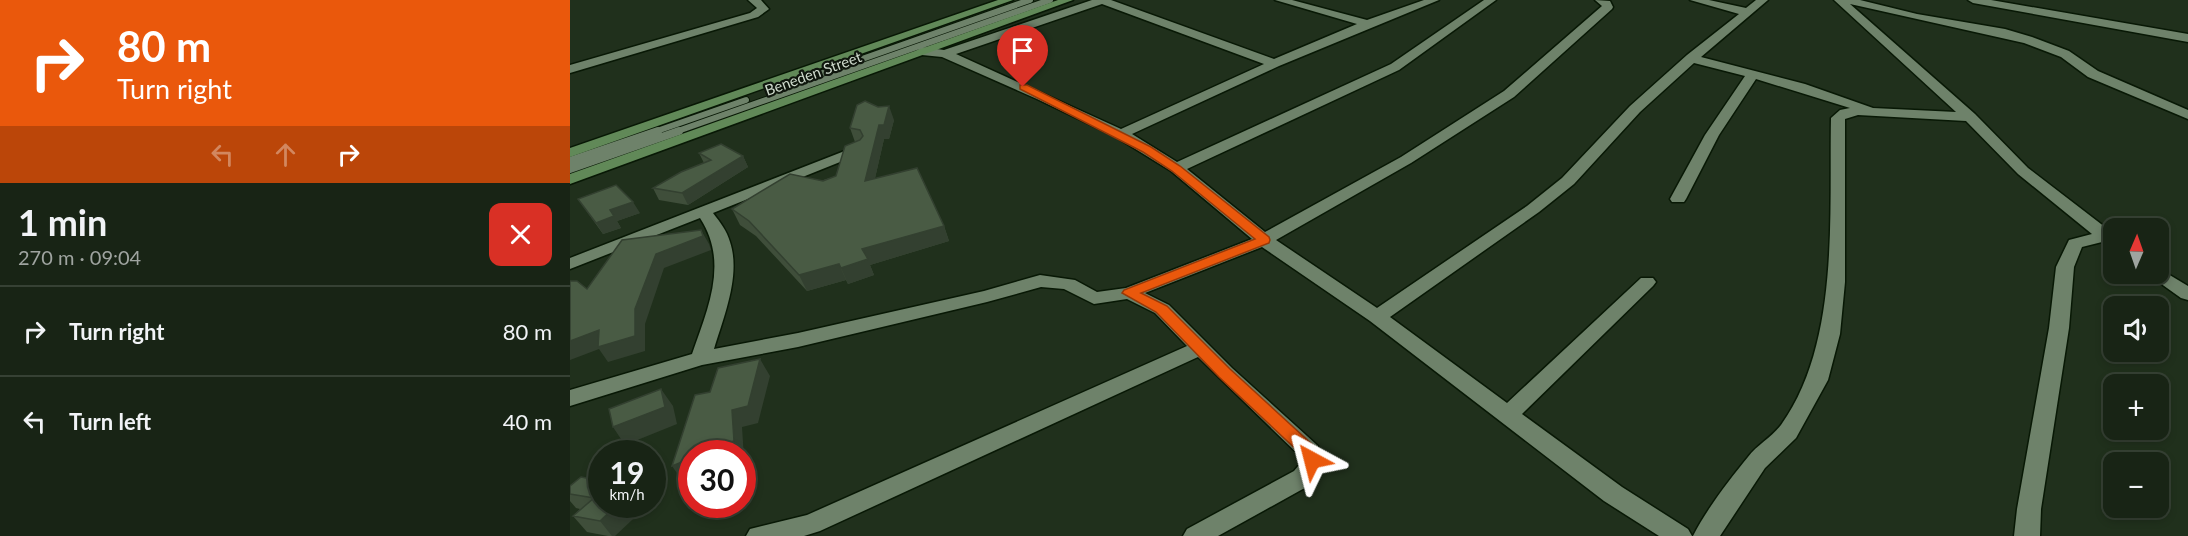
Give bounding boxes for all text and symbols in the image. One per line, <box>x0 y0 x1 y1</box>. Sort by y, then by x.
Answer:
text: 80 m <box>117 21 211 71</box>
icon: right <box>18 24 96 102</box>
pin <box>997 25 1048 87</box>
icon: arrive <box>1006 34 1039 67</box>
street label: Beneden Street <box>762 47 864 99</box>
text: Turn right <box>117 72 232 105</box>
icon: left <box>206 138 239 171</box>
icon: ahead <box>269 138 302 171</box>
icon: right <box>332 138 365 171</box>
text: 1 min <box>18 200 107 244</box>
button: close <box>489 203 552 266</box>
north arrow <box>2103 218 2169 284</box>
map controls <box>2103 218 2169 518</box>
text: 270 m · 09:04 <box>18 245 141 269</box>
button: sound <box>2103 296 2169 362</box>
icon: right <box>18 315 51 348</box>
text: Turn right <box>69 318 164 345</box>
text: 80 m <box>503 318 552 345</box>
button: + <box>2103 374 2169 440</box>
icon: left <box>18 405 51 438</box>
text: Turn left <box>69 408 151 435</box>
text: 40 m <box>503 408 552 435</box>
position arrow <box>1280 428 1344 492</box>
speed limit sign: 30 <box>678 440 756 518</box>
button: − <box>2103 452 2169 518</box>
text: 19 <box>610 454 644 490</box>
text: km/h <box>609 485 645 503</box>

